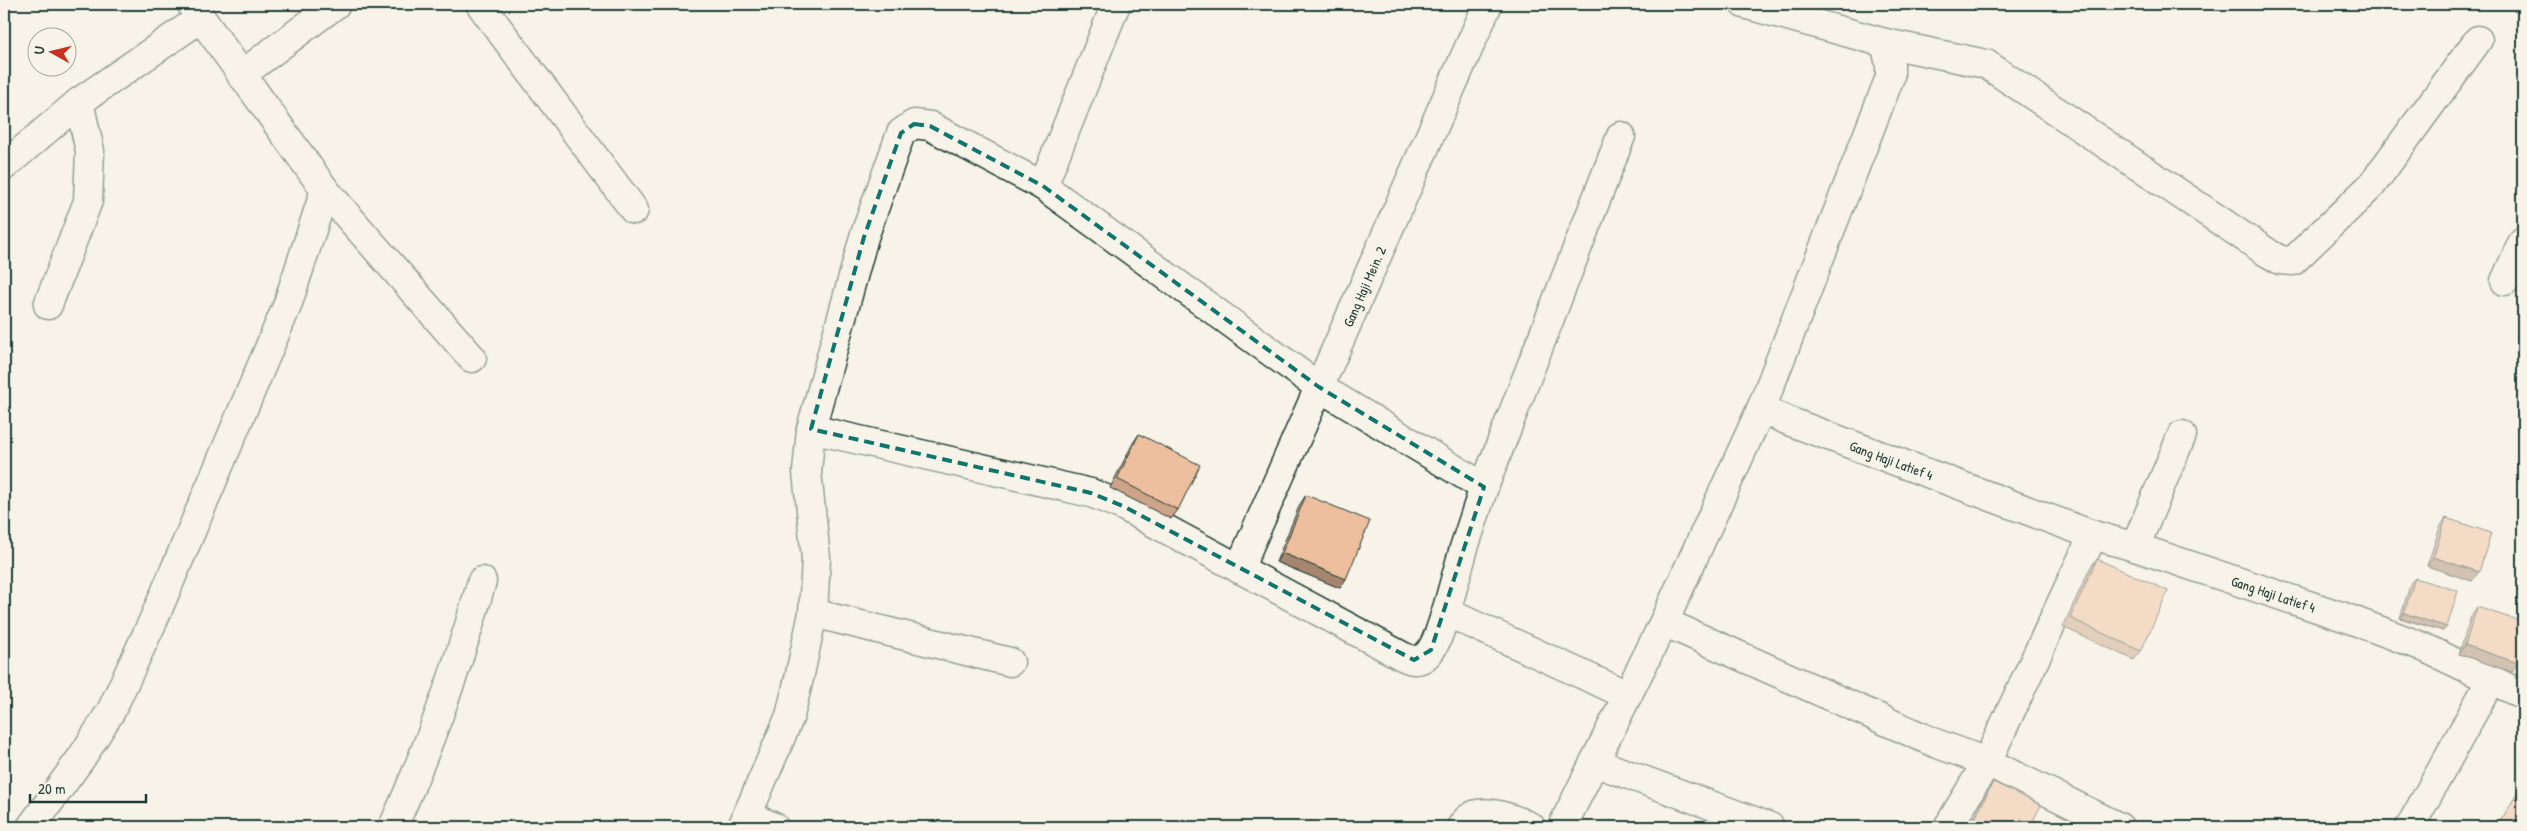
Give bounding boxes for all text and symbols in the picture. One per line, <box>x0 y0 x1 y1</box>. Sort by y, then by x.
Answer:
north arrow <box>28 28 78 78</box>
text: U <box>29 45 49 55</box>
street label: Gang Haji Mein. 2 <box>1338 243 1390 329</box>
street label: Gang Haji Latief 4 <box>1847 435 1936 484</box>
street label: Gang Haji Latief 4 <box>2229 571 2318 616</box>
scale bar <box>30 771 146 803</box>
text: 20 m <box>38 778 65 799</box>

